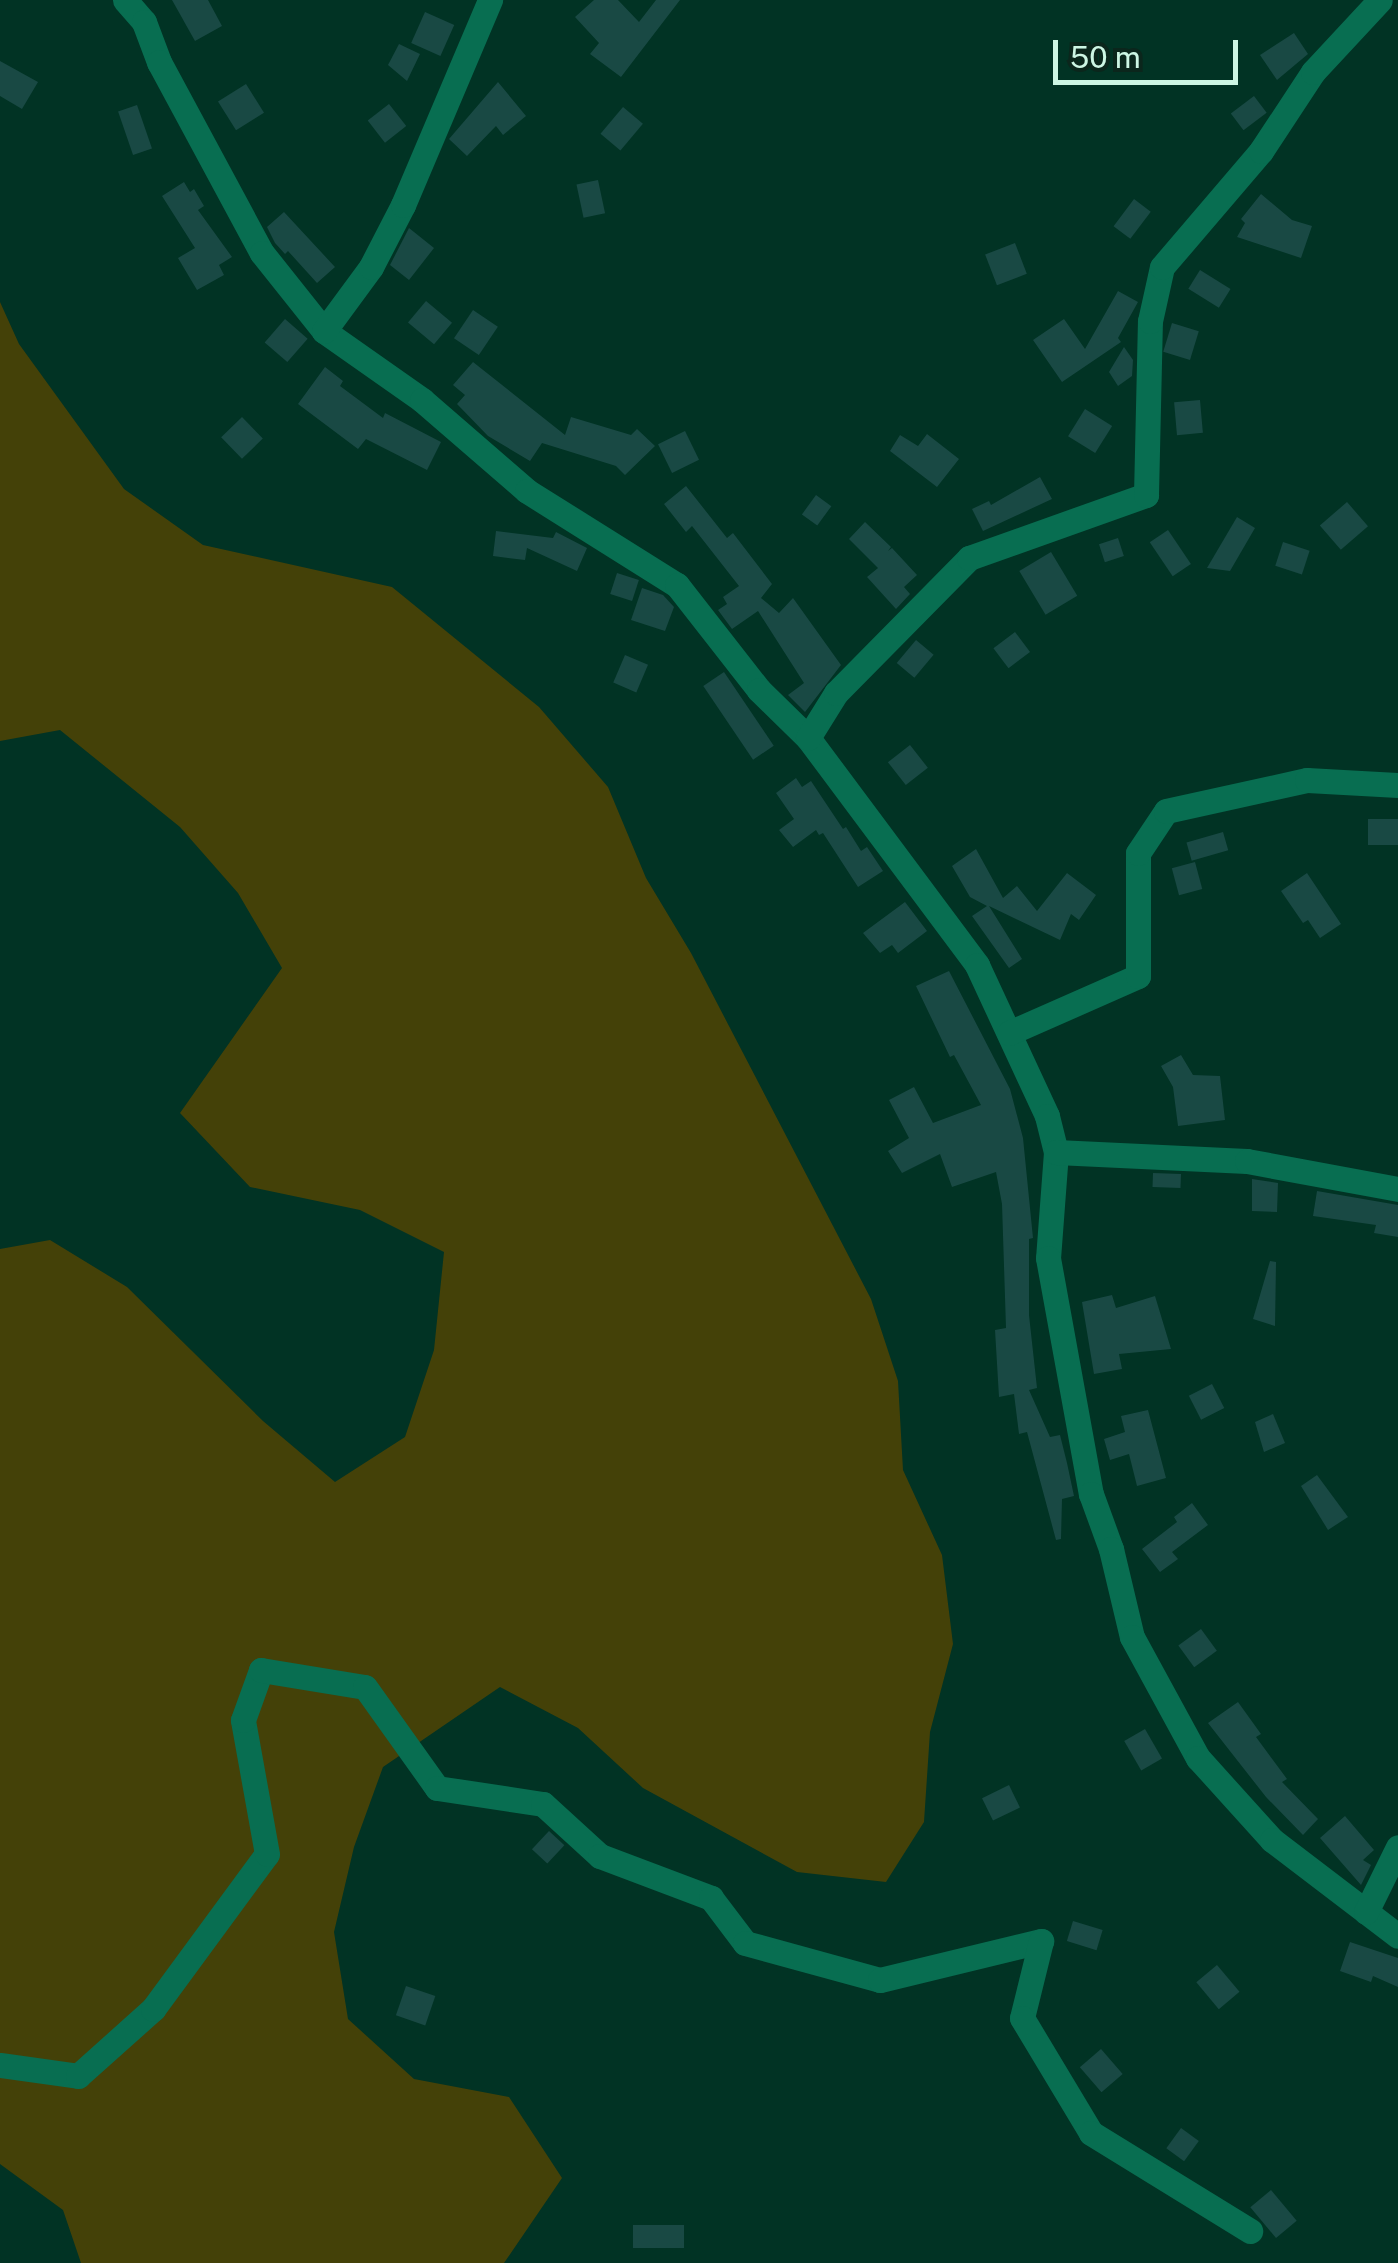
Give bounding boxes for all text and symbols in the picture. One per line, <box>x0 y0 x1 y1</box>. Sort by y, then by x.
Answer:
scale bar <box>1058 20 1243 82</box>
text: 50 m <box>1070 39 1141 75</box>

